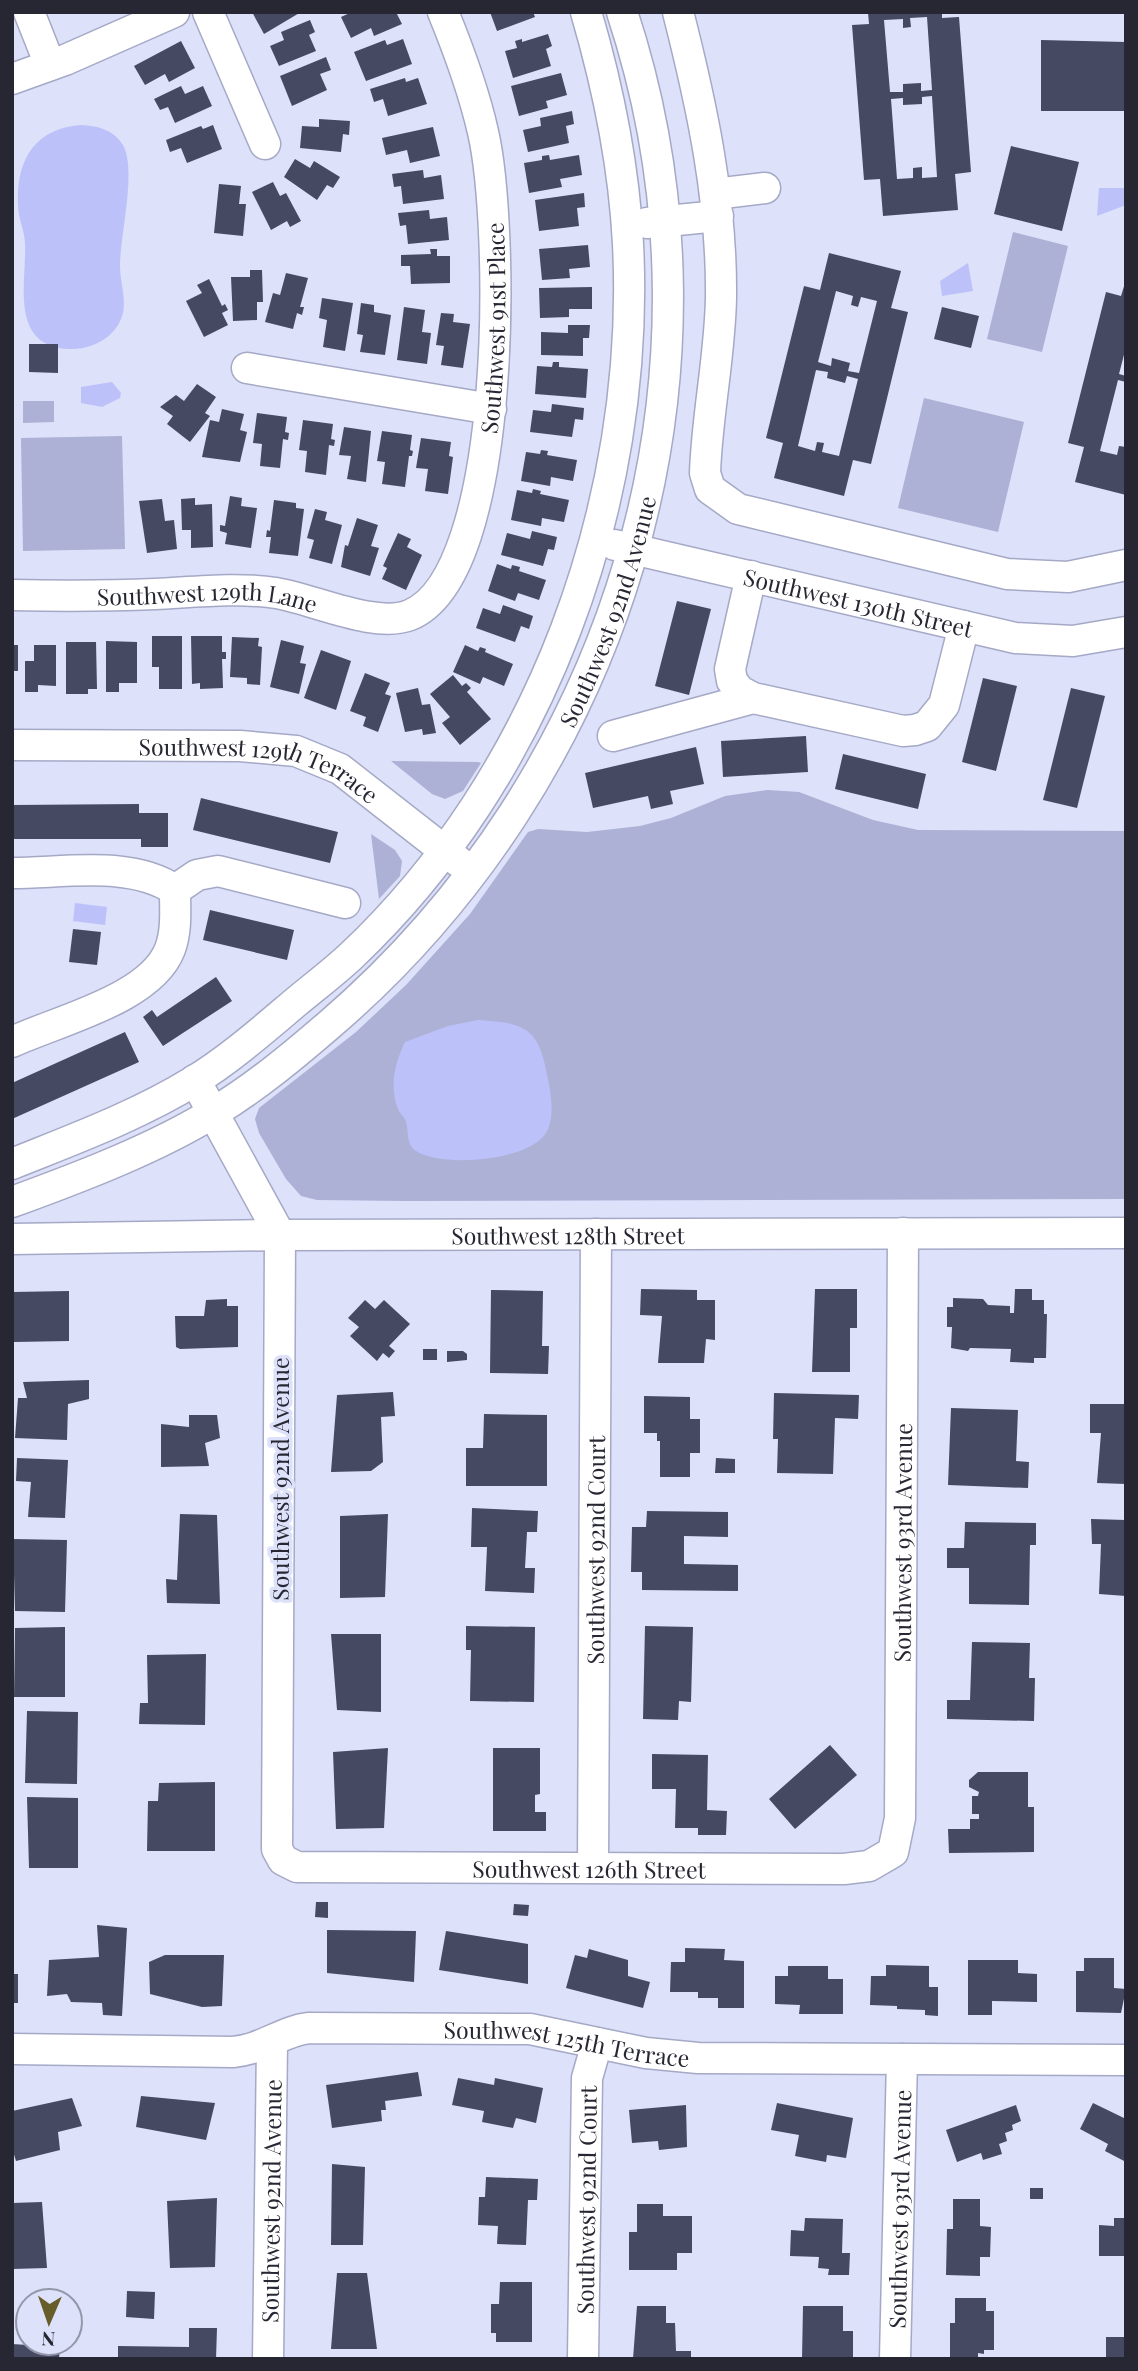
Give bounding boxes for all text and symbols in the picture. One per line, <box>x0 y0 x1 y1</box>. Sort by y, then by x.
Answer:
street label: Southwest 91st Place <box>472 222 511 435</box>
street label: Southwest 92nd Avenue <box>551 492 662 732</box>
street label: Southwest 130th Street <box>741 560 977 643</box>
street label: Southwest 129th Lane <box>97 575 322 619</box>
street label: Southwest 129th Terrace <box>139 730 385 809</box>
street label: Southwest 128th Street <box>451 1219 686 1250</box>
street label: Southwest 92nd Avenue <box>264 1357 295 1601</box>
street label: Southwest 93rd Avenue <box>885 1423 918 1662</box>
street label: Southwest 92nd Court <box>578 1435 611 1664</box>
street label: Southwest 126th Street <box>472 1852 707 1884</box>
street label: Southwest 125th Terrace <box>444 2013 691 2073</box>
street label: Southwest 92nd Avenue <box>253 2079 287 2323</box>
street label: Southwest 92nd Court <box>568 2085 602 2315</box>
street label: Southwest 93rd Avenue <box>880 2089 917 2329</box>
north arrow <box>14 2287 84 2357</box>
text: N <box>41 2327 56 2353</box>

